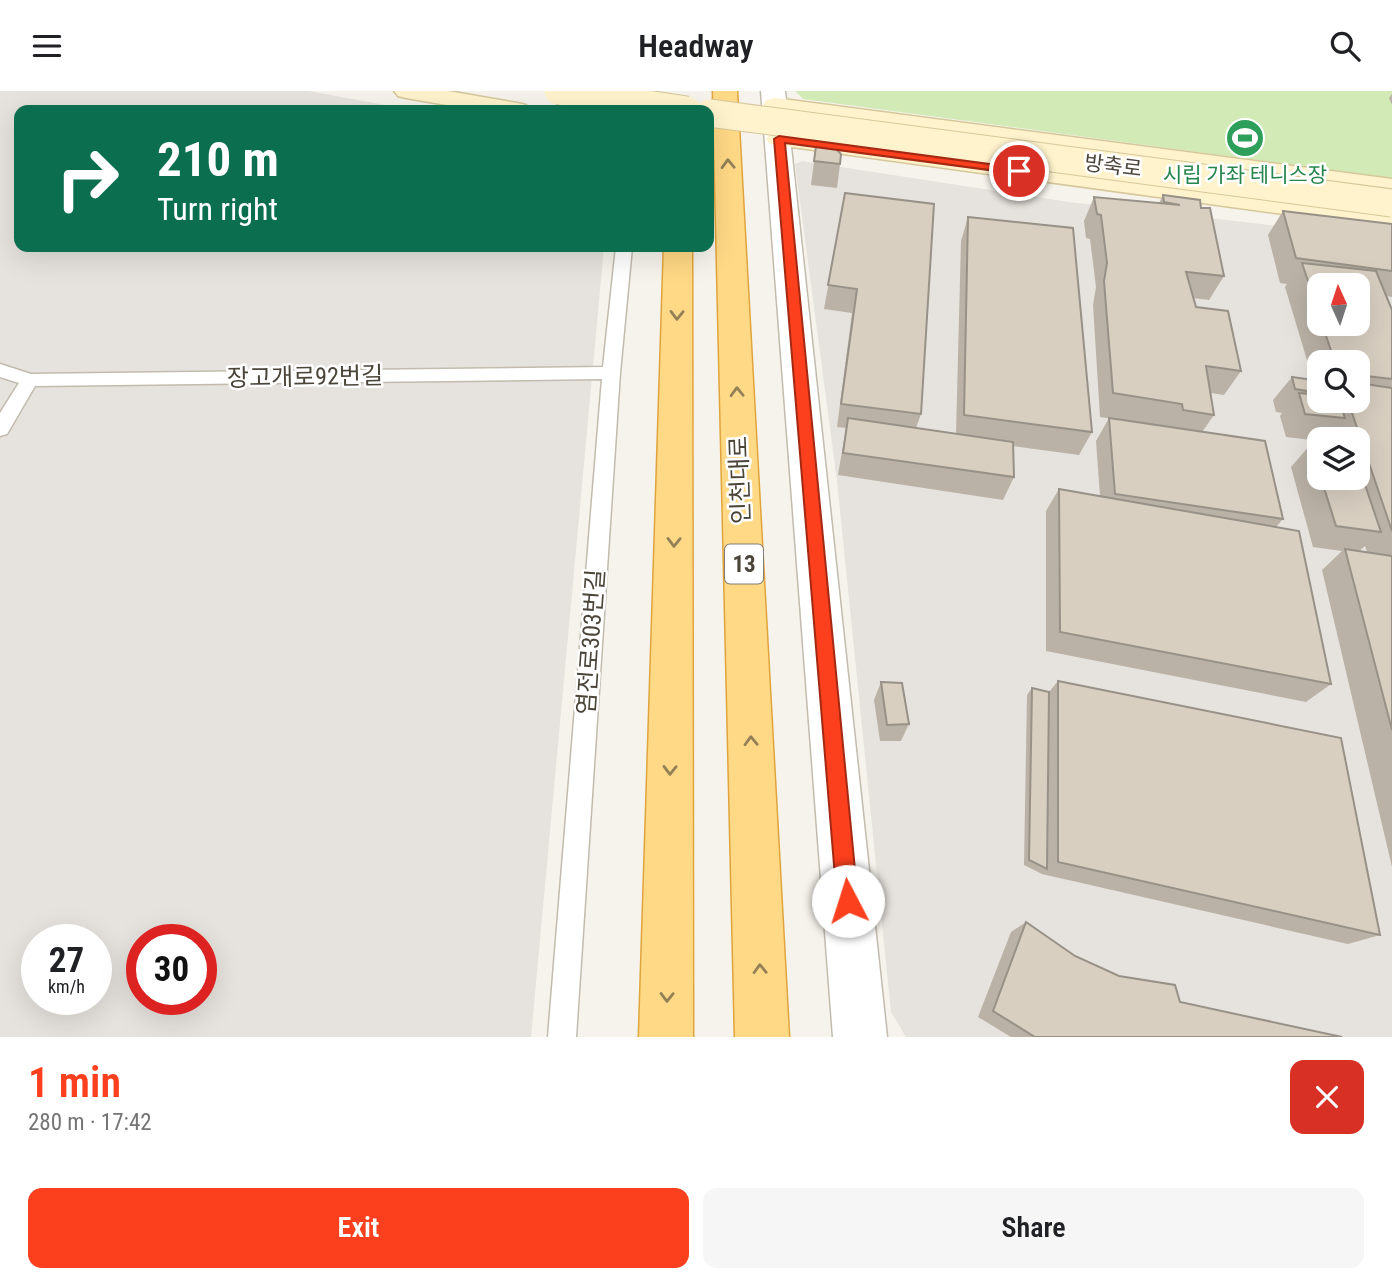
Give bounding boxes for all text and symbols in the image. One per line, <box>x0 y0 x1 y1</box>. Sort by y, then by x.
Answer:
icon: menu <box>28 27 66 65</box>
text: Headway <box>638 27 754 65</box>
icon: search <box>1326 27 1364 65</box>
sports icon: 시립 가좌 테니스장 <box>1224 117 1266 159</box>
text: 210 m <box>157 131 279 188</box>
icon: right <box>42 133 133 224</box>
pin <box>989 141 1049 201</box>
street label: 방축로 <box>1083 151 1143 181</box>
icon: arrive <box>1000 152 1038 190</box>
one-way arrow <box>720 159 735 170</box>
place label: 시립 가좌 테니스장 <box>1163 163 1327 187</box>
text: Turn right <box>157 190 278 228</box>
north arrow <box>1307 273 1370 336</box>
map controls <box>1307 273 1370 490</box>
one-way arrow <box>669 310 685 321</box>
button: search <box>1307 350 1370 413</box>
street label: 장고개로92번길 <box>227 362 383 392</box>
one-way arrow <box>729 386 744 397</box>
button: layers <box>1307 427 1370 490</box>
street label: 인천대로 <box>724 435 756 525</box>
one-way arrow <box>666 538 682 548</box>
road number: 13 <box>725 544 763 583</box>
street label: 염전로303번길 <box>572 568 610 716</box>
one-way arrow <box>743 736 758 747</box>
one-way arrow <box>662 765 678 776</box>
position arrow <box>811 864 885 938</box>
speed limit sign: 30 <box>126 924 217 1015</box>
text: 27 <box>49 940 84 981</box>
one-way arrow <box>752 963 767 974</box>
text: km/h <box>48 976 85 997</box>
one-way arrow <box>659 992 674 1003</box>
text: 1 min <box>28 1058 121 1107</box>
button: close <box>1290 1060 1364 1134</box>
text: 280 m · 17:42 <box>28 1109 152 1136</box>
button: Exit <box>28 1188 689 1268</box>
button: Share <box>703 1188 1364 1268</box>

